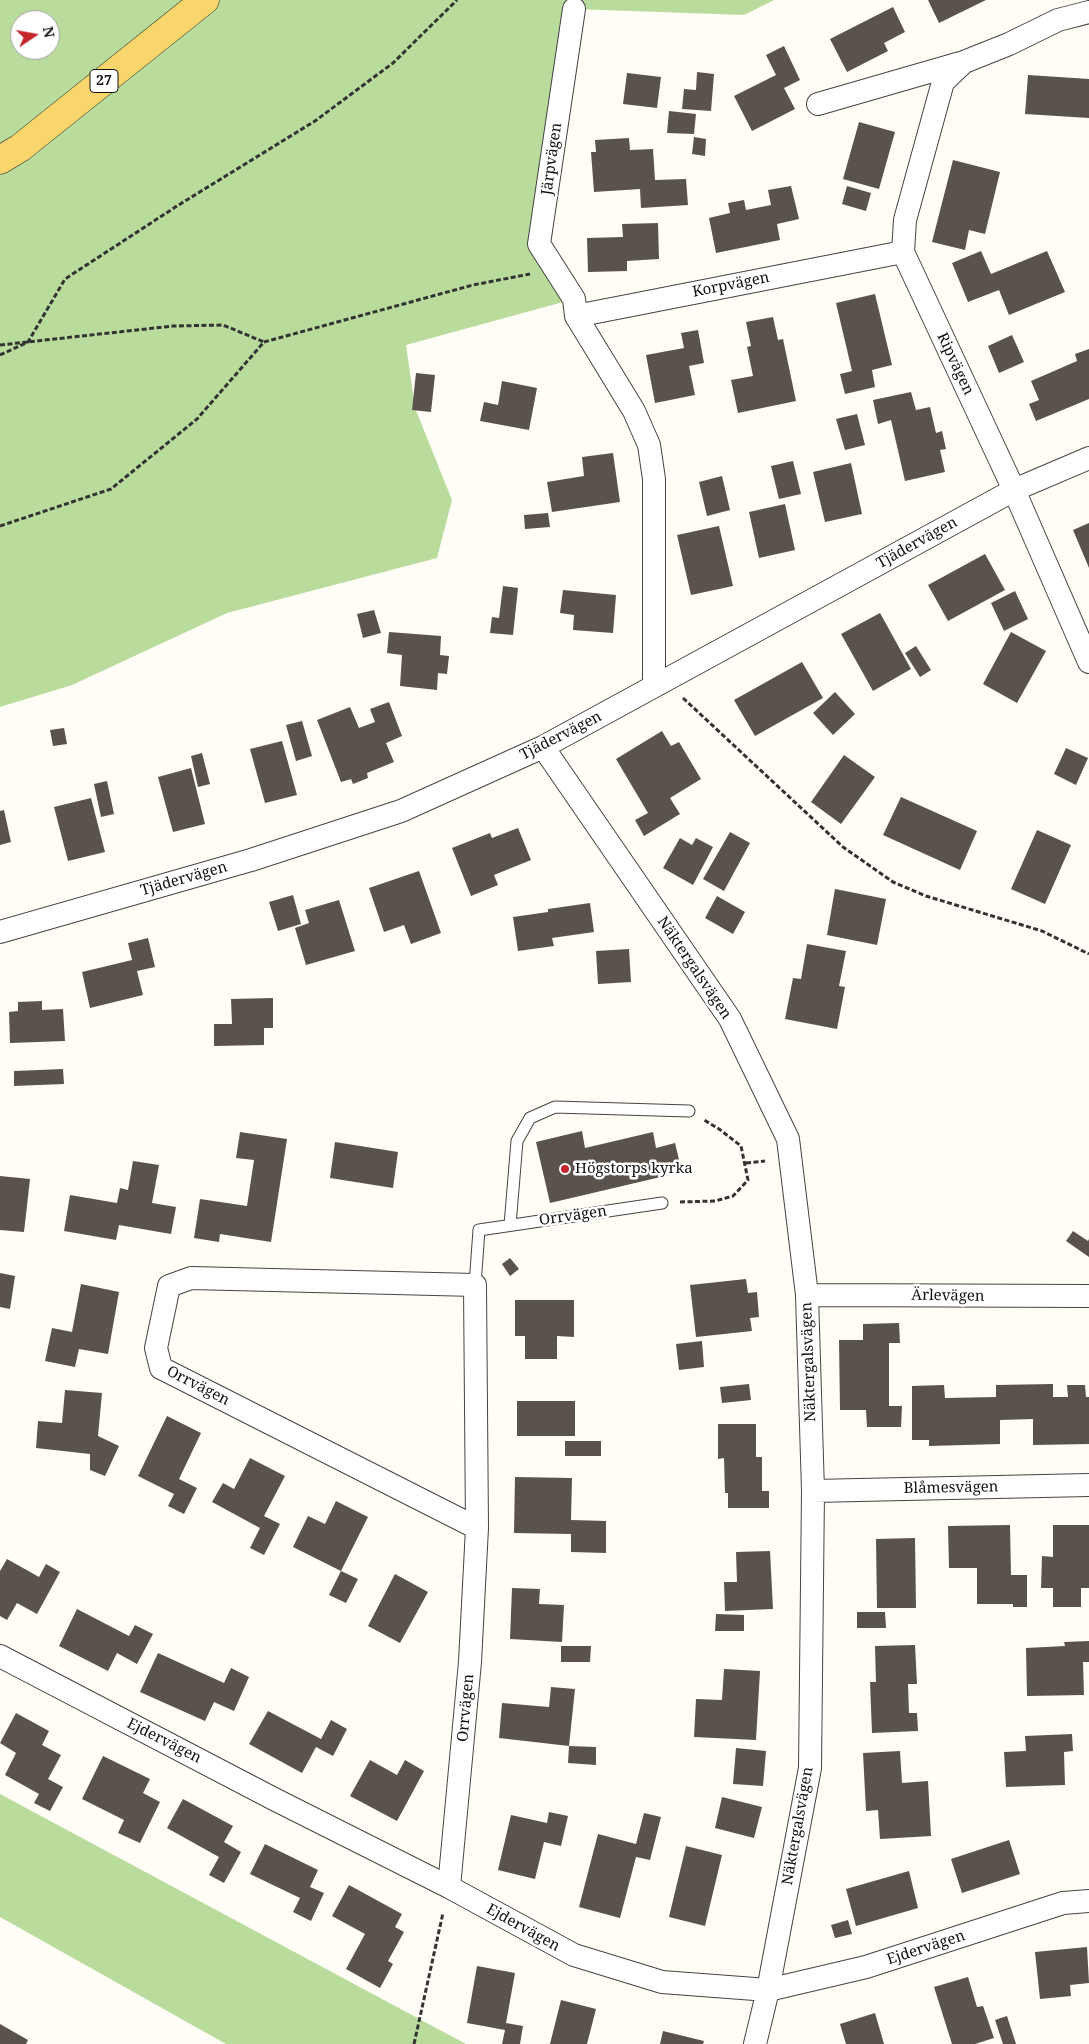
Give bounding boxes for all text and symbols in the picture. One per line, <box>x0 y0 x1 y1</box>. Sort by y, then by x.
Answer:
north arrow <box>10 10 60 60</box>
text: N <box>39 25 60 39</box>
road number: 27 <box>90 70 118 92</box>
street label: Järpvägen <box>538 122 566 196</box>
street label: Korpvägen <box>691 269 771 301</box>
street label: Ripvägen <box>933 330 977 398</box>
street label: Tjädervägen <box>874 513 960 573</box>
street label: Tjädervägen <box>517 708 605 764</box>
street label: Tjädervägen <box>139 858 229 900</box>
street label: Näktergalsvägen <box>653 913 735 1023</box>
place label: Högstorps kyrka <box>575 1160 693 1178</box>
marker: Högstorps kyrka <box>559 1163 571 1175</box>
street label: Orrvägen <box>538 1202 608 1230</box>
street label: Ärlevägen <box>911 1286 985 1306</box>
street label: Näktergalsvägen <box>798 1302 820 1422</box>
street label: Orrvägen <box>164 1363 232 1409</box>
street label: Blåmesvägen <box>903 1478 999 1498</box>
street label: Orrvägen <box>454 1673 478 1743</box>
street label: Ejdervägen <box>124 1715 204 1767</box>
street label: Näktergalsvägen <box>779 1765 817 1887</box>
street label: Ejdervägen <box>483 1900 563 1956</box>
street label: Ejdervägen <box>885 1927 967 1969</box>

